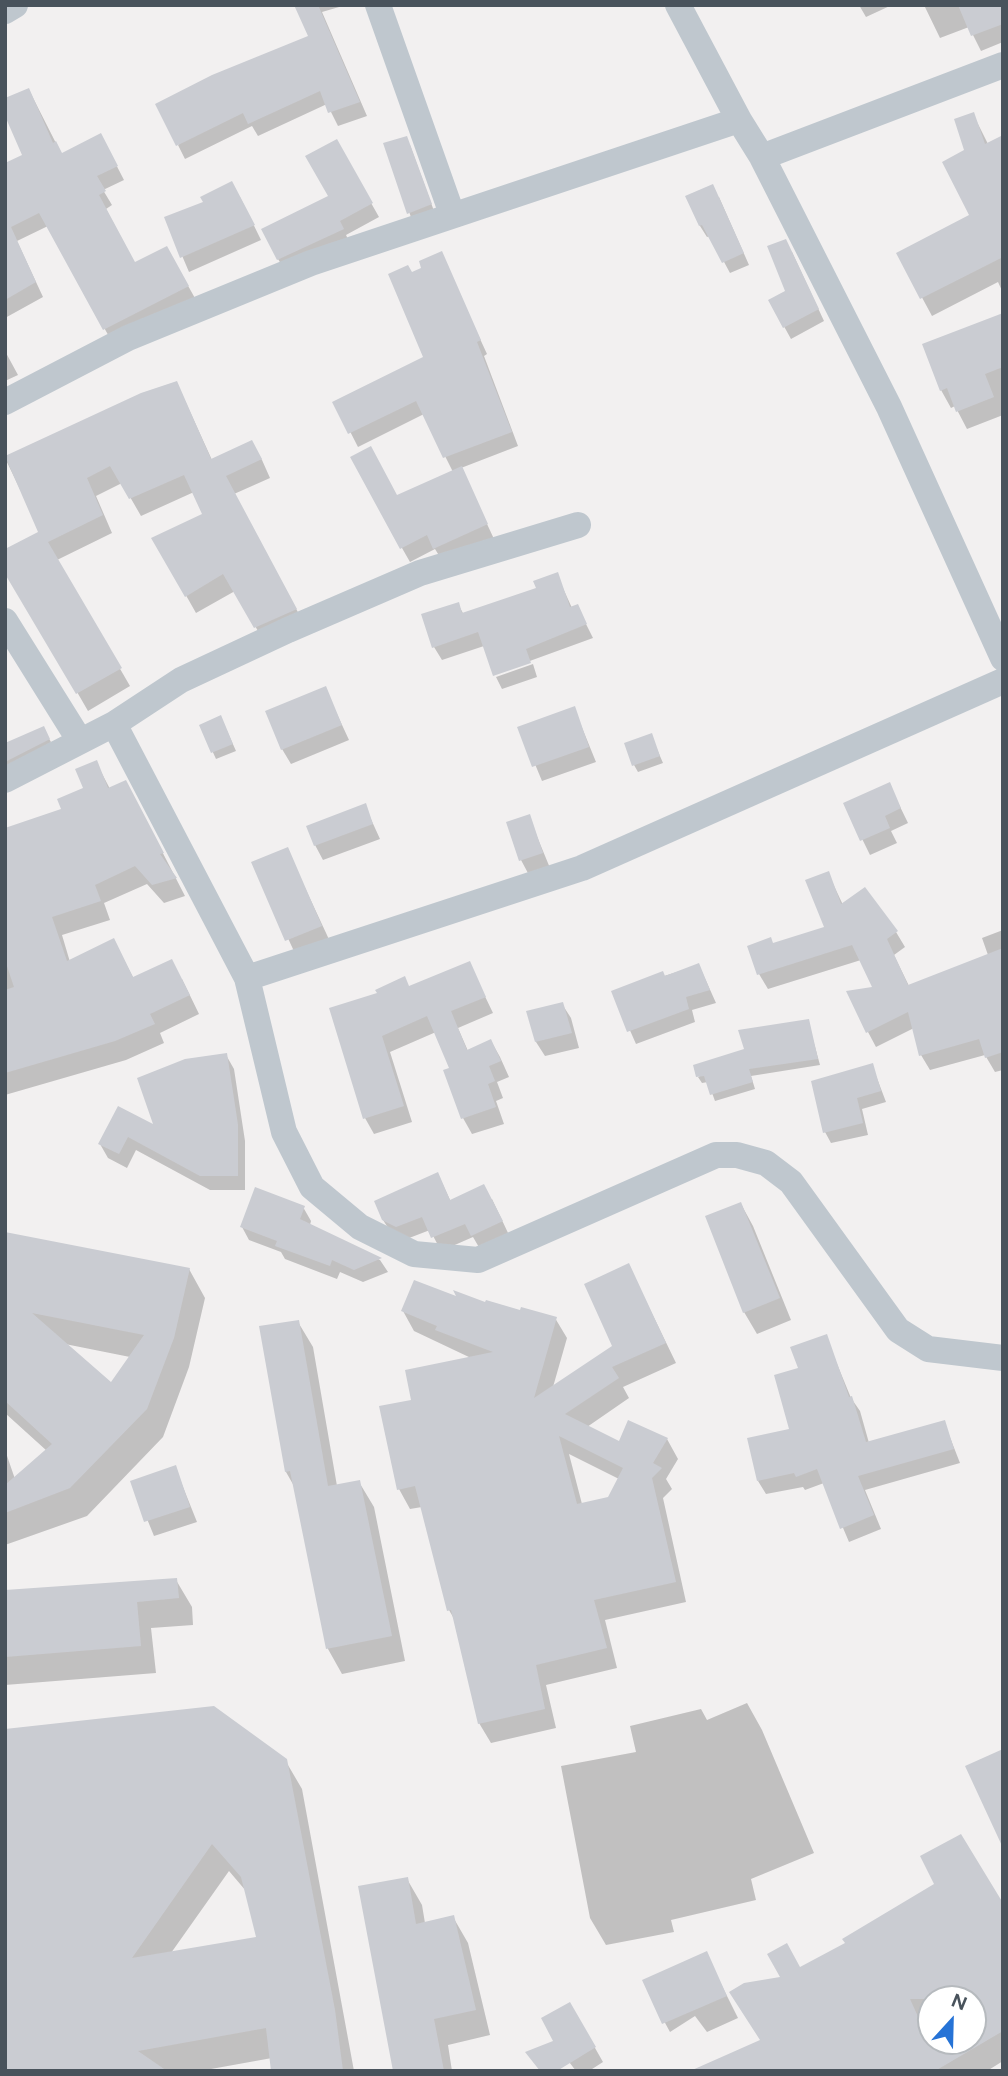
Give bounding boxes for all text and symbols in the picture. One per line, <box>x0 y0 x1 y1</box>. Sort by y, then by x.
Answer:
north arrow <box>917 1985 987 2055</box>
text: N <box>948 1989 970 2015</box>

